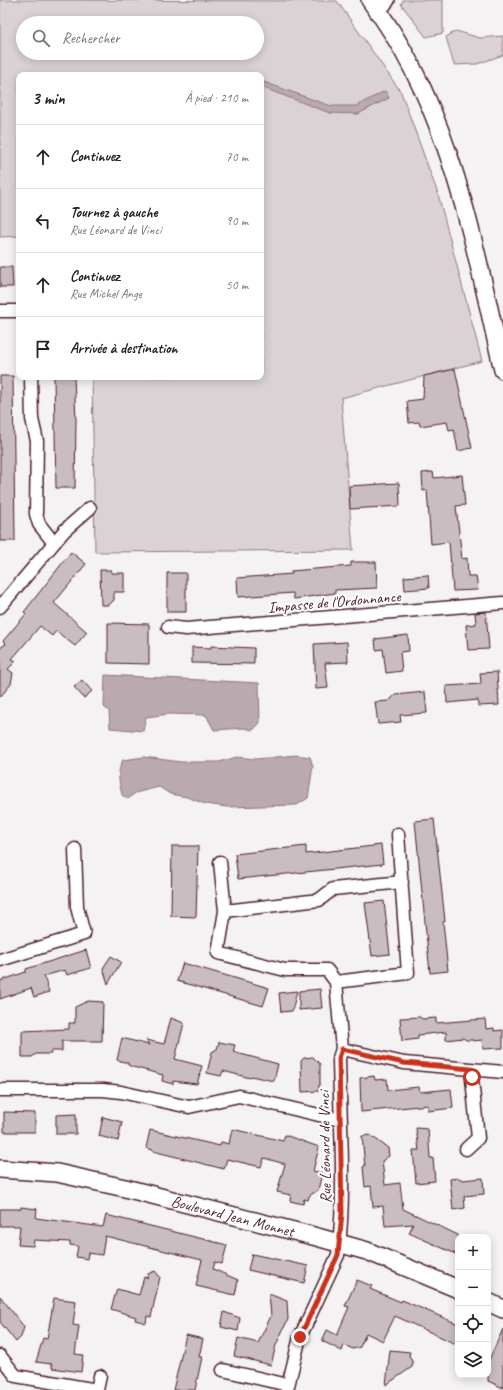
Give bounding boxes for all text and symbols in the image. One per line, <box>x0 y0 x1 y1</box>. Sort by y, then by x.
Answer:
search box <box>16 16 264 60</box>
icon: search <box>30 27 52 49</box>
text: Rechercher <box>62 29 120 48</box>
text: 3 min <box>32 88 65 109</box>
text: À pied · 210 m <box>185 90 248 106</box>
icon: ahead <box>32 146 54 168</box>
text: Continuez <box>70 147 120 166</box>
text: 70 m <box>226 149 248 165</box>
text: Tournez à gauche <box>70 203 157 222</box>
icon: left <box>32 210 54 232</box>
text: 90 m <box>226 213 248 229</box>
text: Rue Léonard de Vinci <box>70 222 162 238</box>
text: Continuez <box>70 267 120 286</box>
icon: ahead <box>32 274 54 296</box>
text: 50 m <box>226 277 248 293</box>
text: Rue Michel Ange <box>70 286 142 302</box>
icon: arrive <box>32 338 54 360</box>
text: Arrivée à destination <box>70 339 178 358</box>
street label: Impasse de l'Ordonnance <box>267 586 403 618</box>
route start <box>463 1068 481 1086</box>
street label: Rue Léonard de Vinci <box>314 1088 336 1203</box>
street label: Boulevard Jean Monnet <box>169 1191 298 1242</box>
map controls <box>455 1234 491 1378</box>
button: + <box>455 1234 491 1270</box>
button: − <box>455 1270 491 1306</box>
button: locate <box>455 1306 491 1342</box>
route end <box>291 1328 309 1346</box>
button: layers <box>455 1342 491 1378</box>

